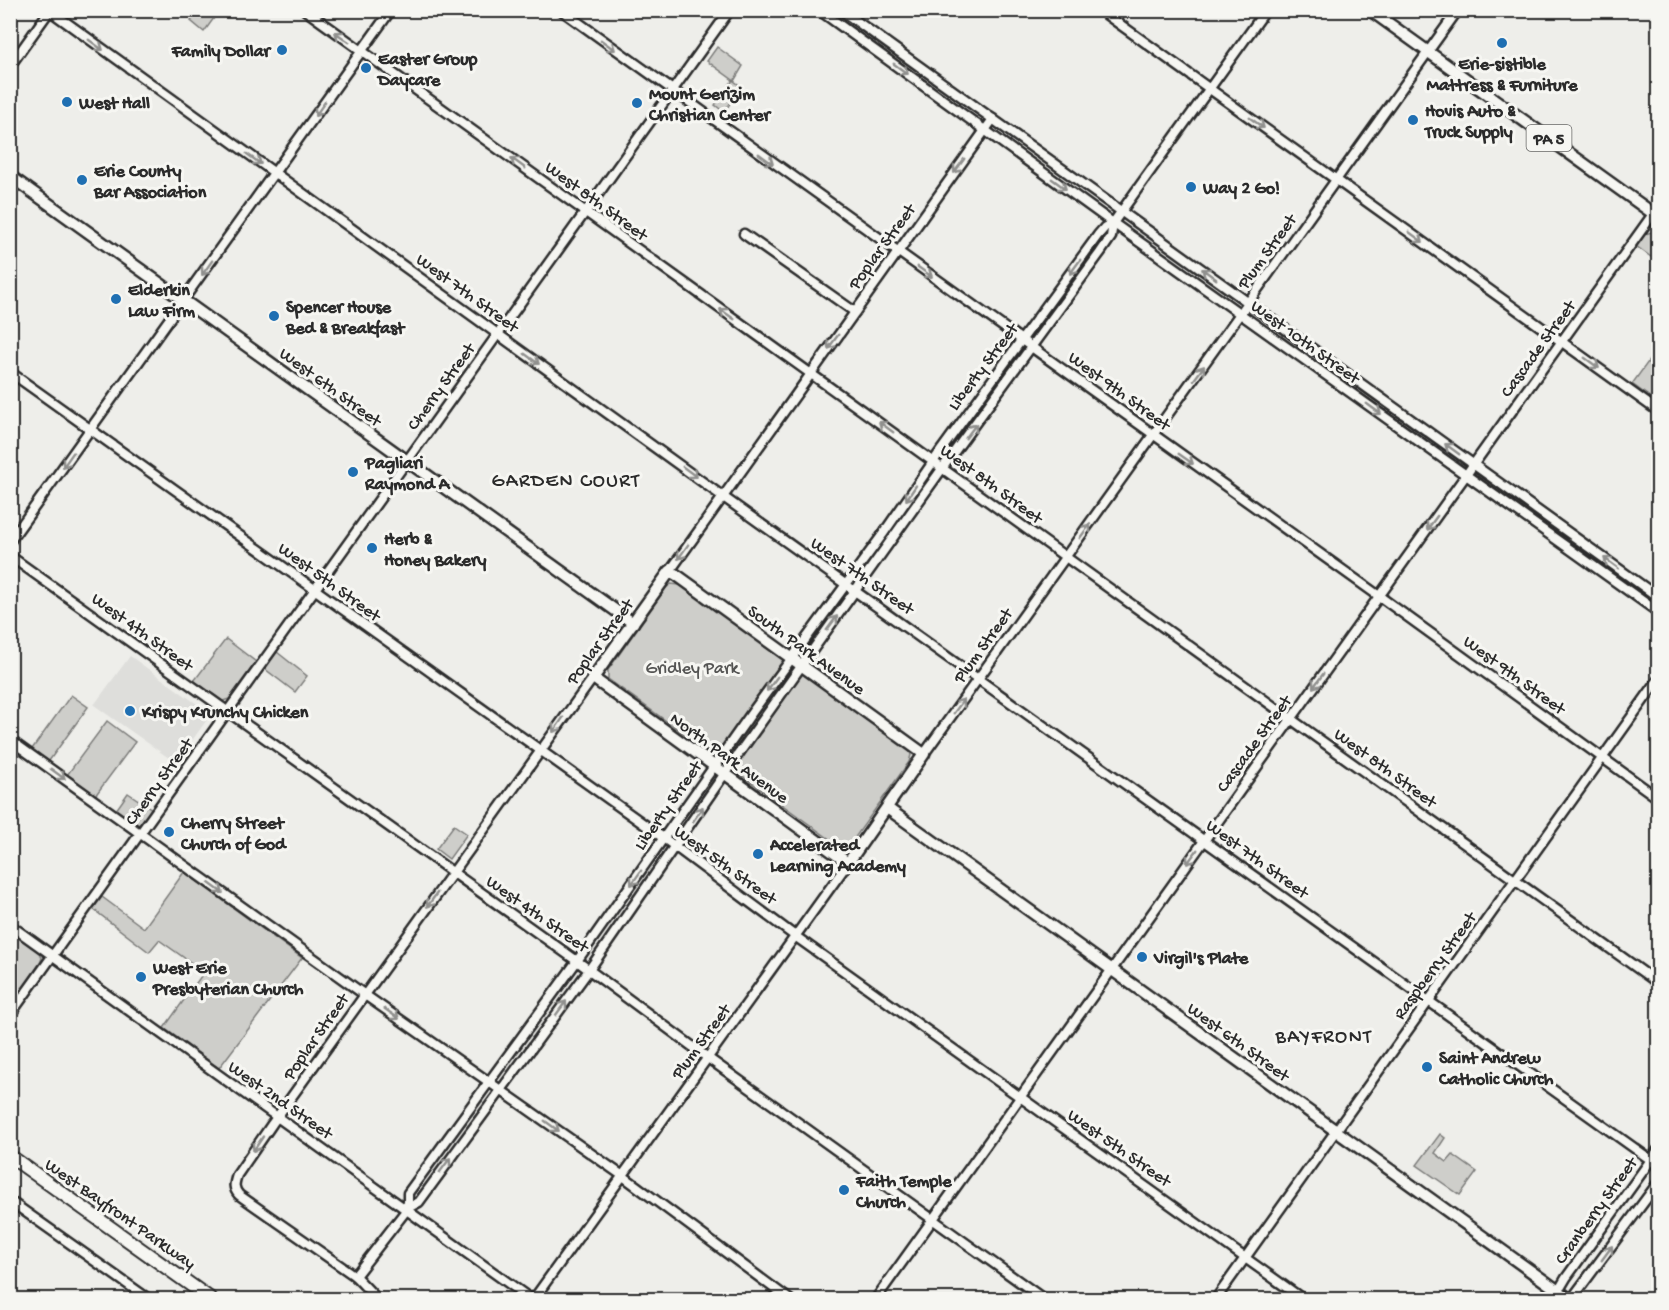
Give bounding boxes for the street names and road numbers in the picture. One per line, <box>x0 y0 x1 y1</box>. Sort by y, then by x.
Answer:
road number: PA 5 <box>1526 125 1572 151</box>
street label: West 8th Street <box>540 158 652 247</box>
street label: Poplar Street <box>844 199 922 295</box>
street label: Plum Street <box>1233 210 1303 295</box>
street label: West 7th Street <box>411 250 523 339</box>
street label: West 10th Street <box>1246 296 1364 391</box>
street label: Cascade Street <box>1497 296 1582 402</box>
street label: Liberty Street <box>944 318 1025 415</box>
street label: Cherry Street <box>403 338 482 435</box>
street label: West 6th Street <box>274 344 386 433</box>
street label: West 9th Street <box>1063 348 1175 437</box>
street label: West 8th Street <box>935 441 1047 530</box>
street label: West 7th Street <box>806 534 919 621</box>
street label: West 5th Street <box>273 539 385 628</box>
street label: West 4th Street <box>87 589 198 678</box>
street label: Poplar Street <box>562 594 640 690</box>
street label: South Park Avenue <box>743 601 869 701</box>
street label: Plum Street <box>949 604 1019 689</box>
street label: West 9th Street <box>1458 632 1570 721</box>
street label: Cascade Street <box>1213 691 1298 797</box>
street label: North Park Avenue <box>665 709 792 810</box>
street label: West 8th Street <box>1329 725 1441 814</box>
street label: Cherry Street <box>121 733 200 830</box>
street label: Liberty Street <box>631 756 708 855</box>
street label: West 7th Street <box>1201 816 1313 905</box>
street label: West 5th Street <box>669 822 781 911</box>
street label: West 4th Street <box>481 872 593 959</box>
street label: Raspberry Street <box>1390 907 1483 1024</box>
street label: Poplar Street <box>279 989 355 1086</box>
street label: West 6th Street <box>1182 999 1294 1088</box>
street label: Plum Street <box>667 1000 737 1085</box>
street label: West 2nd Street <box>223 1057 337 1146</box>
street label: West 5th Street <box>1063 1106 1176 1193</box>
street label: Cranberry Street <box>1551 1152 1644 1269</box>
street label: West Bayfront Parkway <box>40 1155 199 1275</box>

